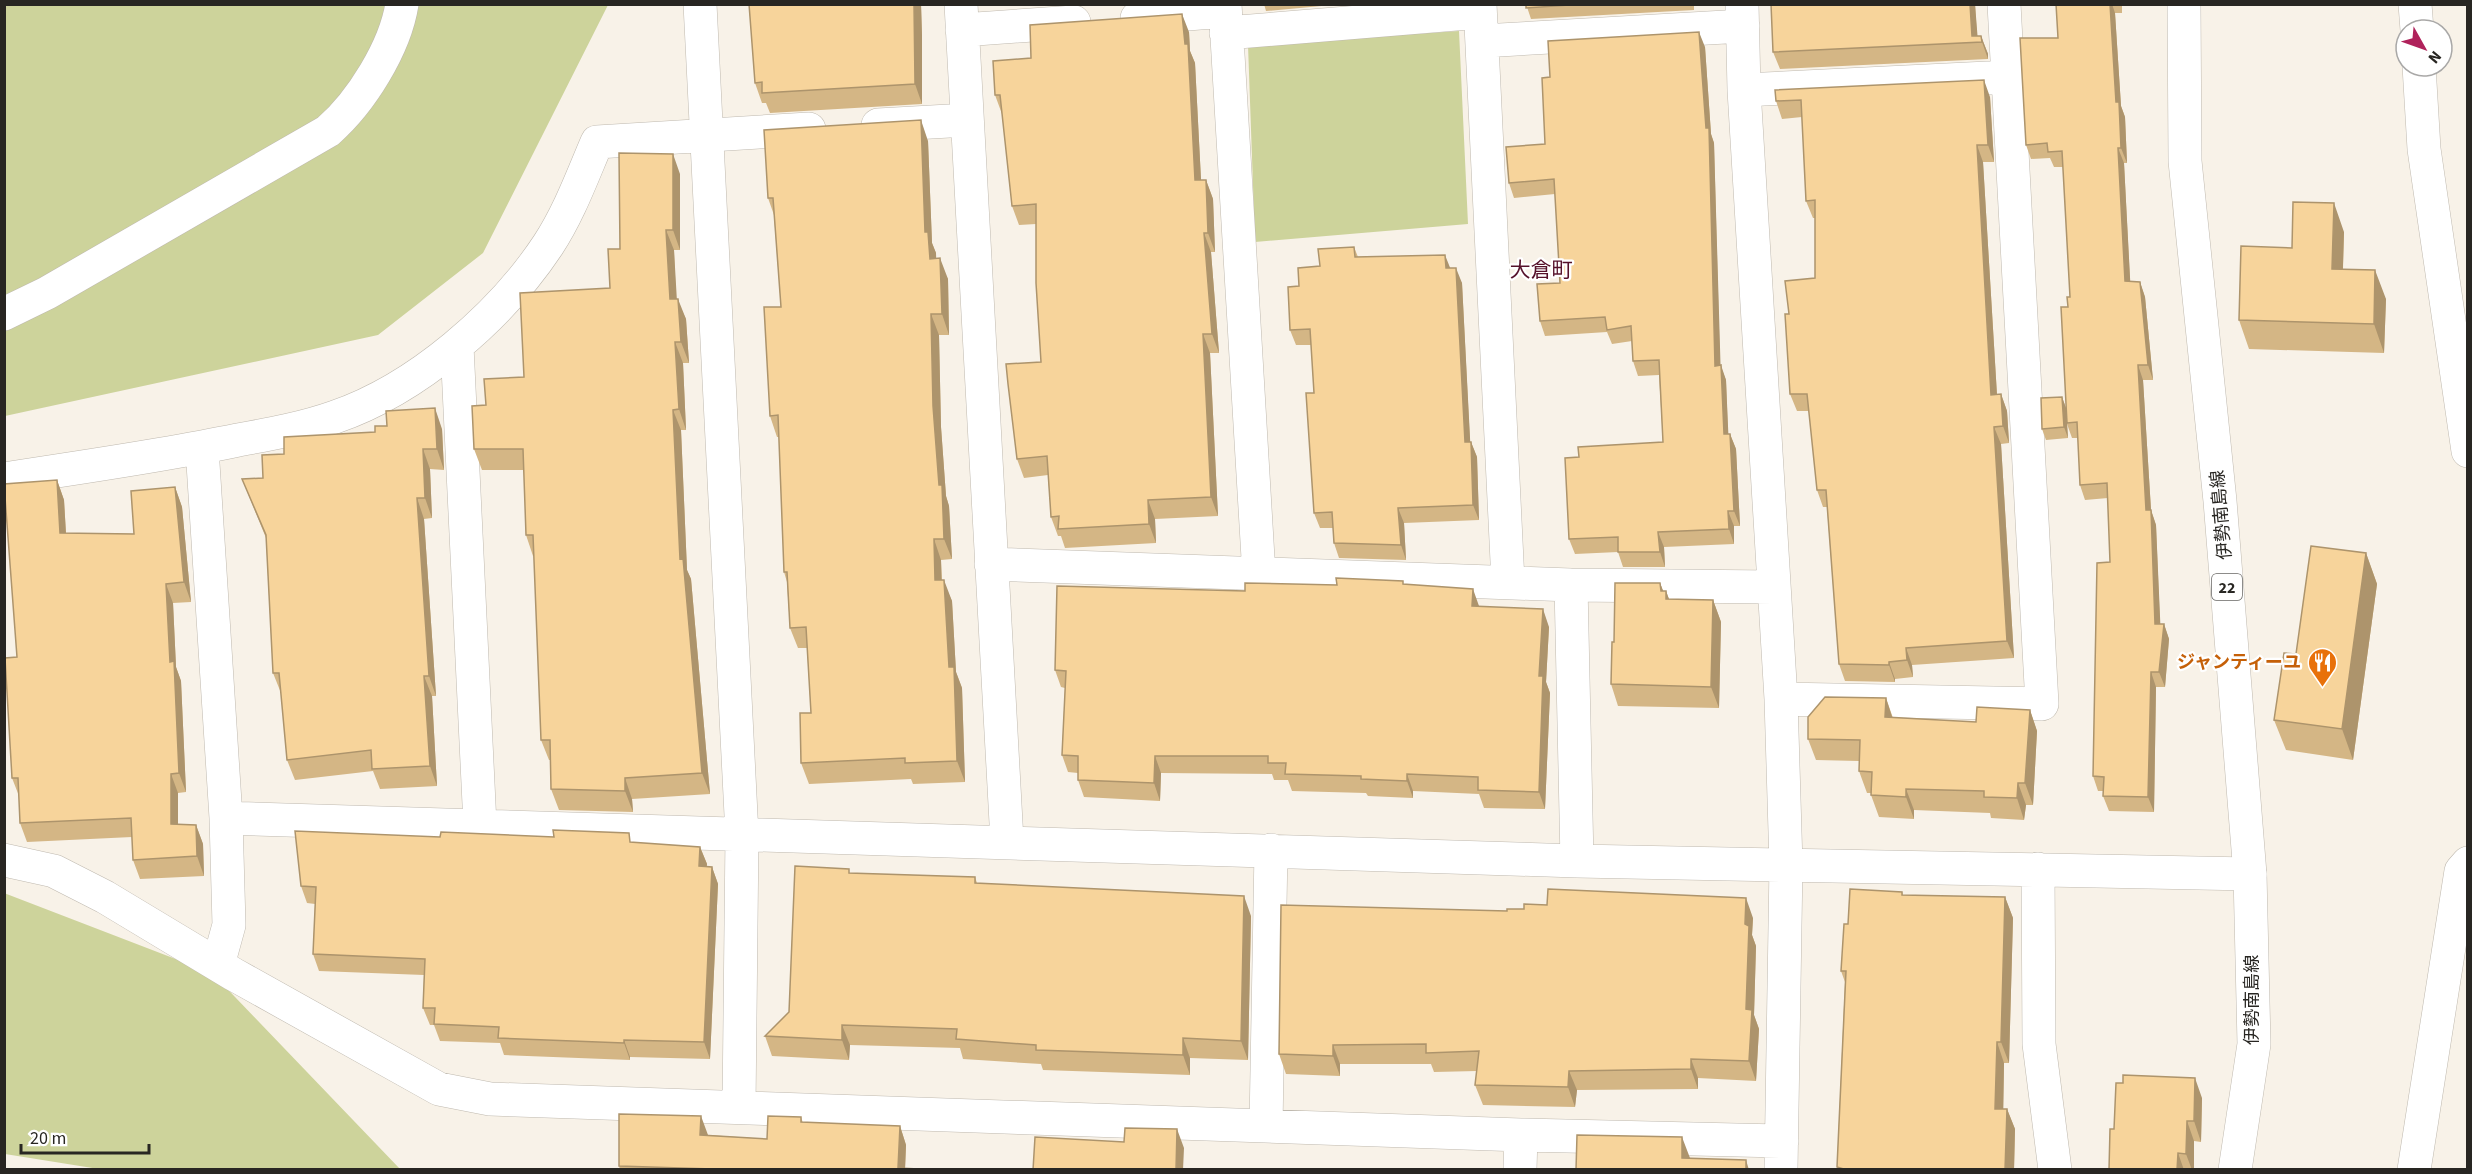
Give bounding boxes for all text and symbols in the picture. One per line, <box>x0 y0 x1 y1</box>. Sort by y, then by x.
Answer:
north arrow <box>2394 18 2454 78</box>
text: N <box>2423 46 2447 68</box>
district label: 大倉町 <box>1510 255 1573 285</box>
street label: 伊勢南島線 <box>2205 469 2238 561</box>
road number: 22 <box>2212 574 2242 600</box>
restaurant icon: ジャンティーユ <box>2306 646 2338 688</box>
place label: ジャンティーユ <box>2177 650 2301 675</box>
street label: 伊勢南島線 <box>2240 955 2265 1045</box>
scale bar <box>21 1117 148 1155</box>
text: 20 m <box>30 1126 66 1151</box>

